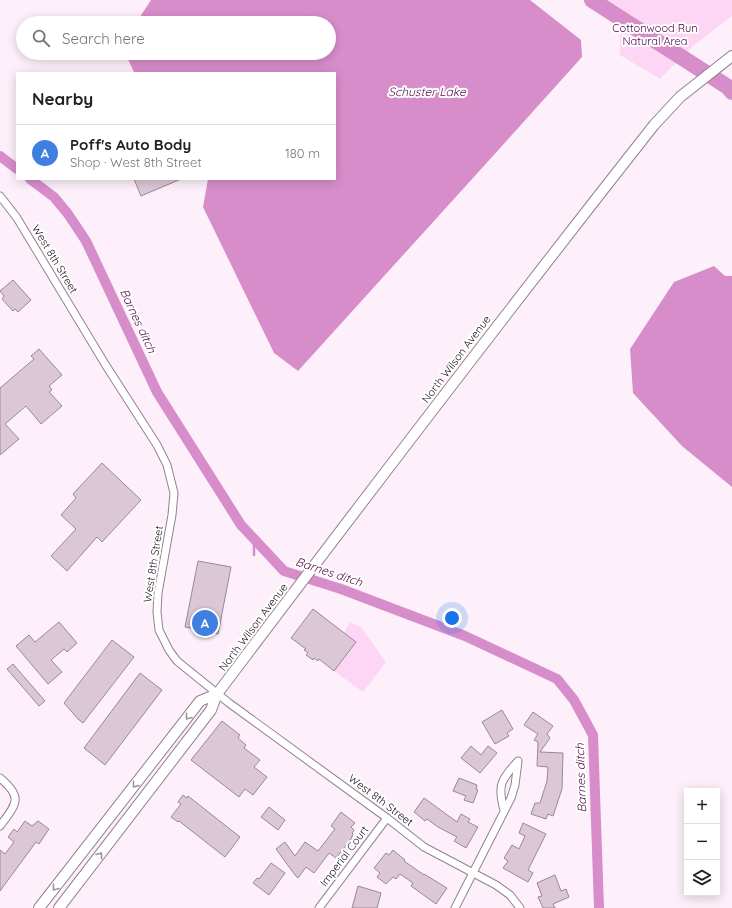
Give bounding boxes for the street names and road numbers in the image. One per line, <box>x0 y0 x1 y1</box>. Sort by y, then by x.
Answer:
street label: West 8th Street <box>29 222 81 296</box>
street label: North Wilson Avenue <box>418 312 494 406</box>
street label: West 8th Street <box>140 524 166 603</box>
street label: North Wilson Avenue <box>215 580 291 674</box>
street label: West 8th Street <box>346 771 416 829</box>
street label: Imperial Court <box>317 823 372 889</box>

